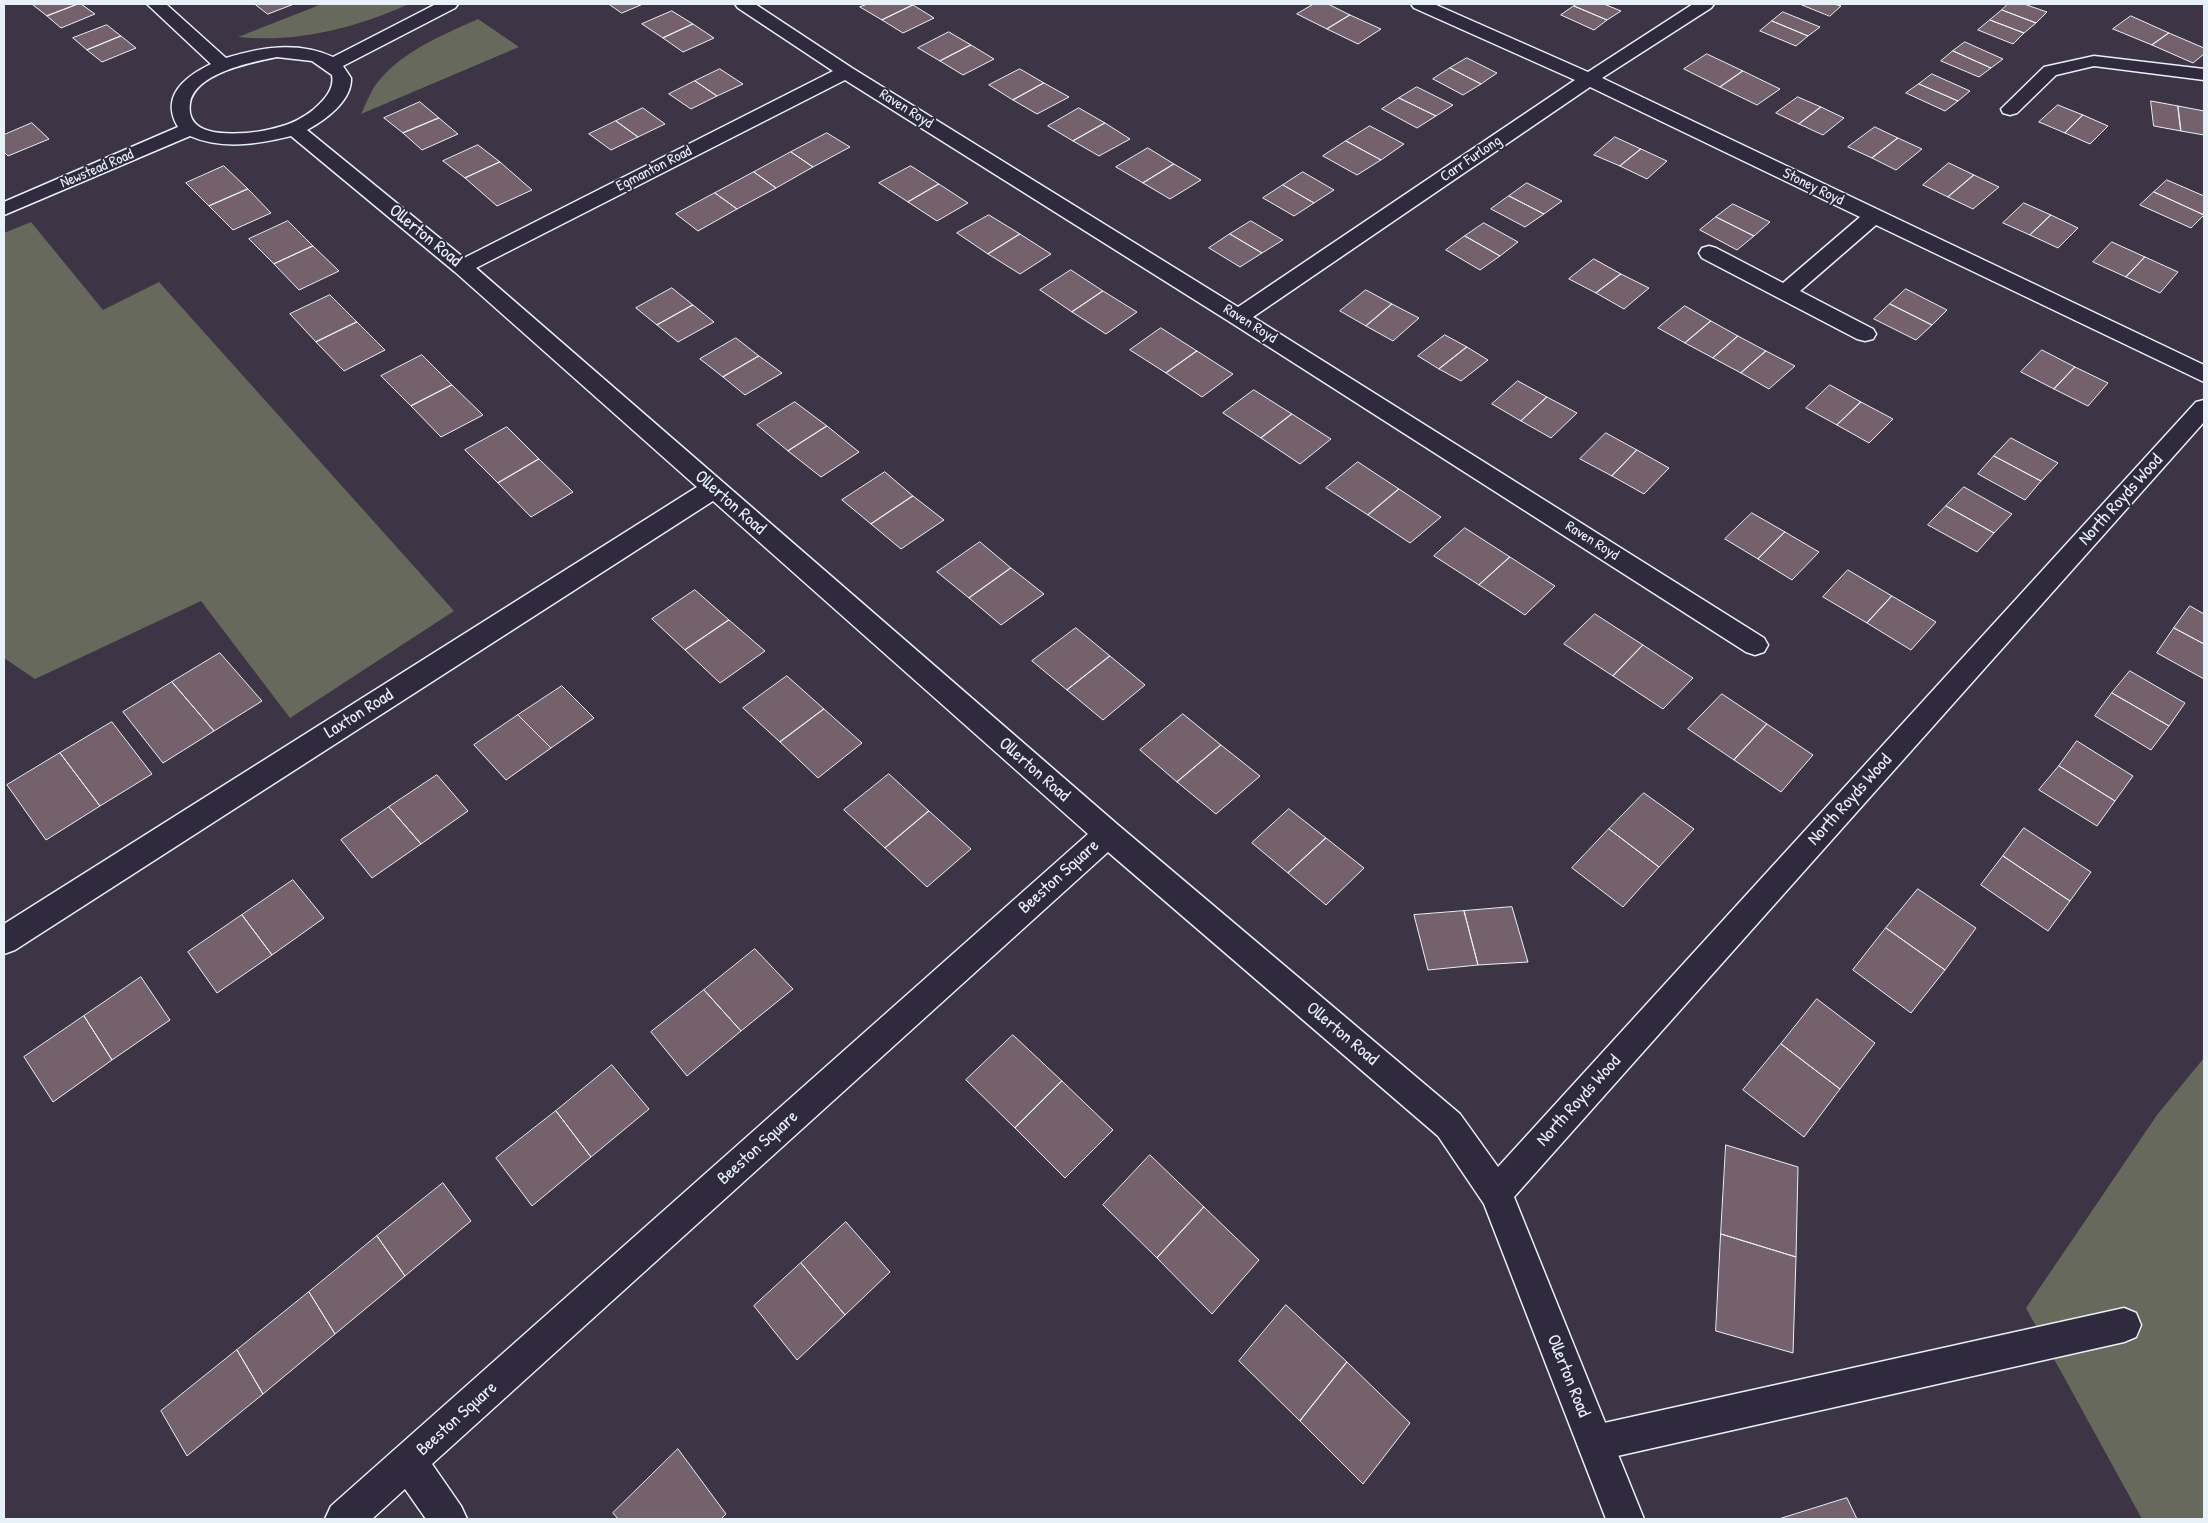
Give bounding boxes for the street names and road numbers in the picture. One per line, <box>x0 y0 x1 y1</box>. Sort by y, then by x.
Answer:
street label: Raven Royd <box>876 85 936 133</box>
street label: Carr Furlong <box>1437 132 1505 186</box>
street label: Egmanton Road <box>613 142 695 196</box>
street label: Newstead Road <box>58 146 136 192</box>
street label: Stoney Royd <box>1780 165 1846 209</box>
street label: Ollerton Road <box>384 200 466 272</box>
street label: Raven Royd <box>1220 300 1280 348</box>
street label: North Royds Wood <box>2074 450 2168 550</box>
street label: Ollerton Road <box>690 466 770 540</box>
street label: Raven Royd <box>1562 517 1622 565</box>
street label: Laxton Road <box>321 684 397 744</box>
street label: Ollerton Road <box>994 733 1074 807</box>
street label: North Royds Wood <box>1803 750 1897 850</box>
street label: Beeston Square <box>1014 835 1104 919</box>
street label: Ollerton Road <box>1302 998 1382 1070</box>
street label: North Royds Wood <box>1532 1051 1626 1151</box>
street label: Beeston Square <box>713 1106 803 1190</box>
street label: Ollerton Road <box>1542 1332 1594 1420</box>
street label: Beeston Square <box>412 1377 502 1461</box>

